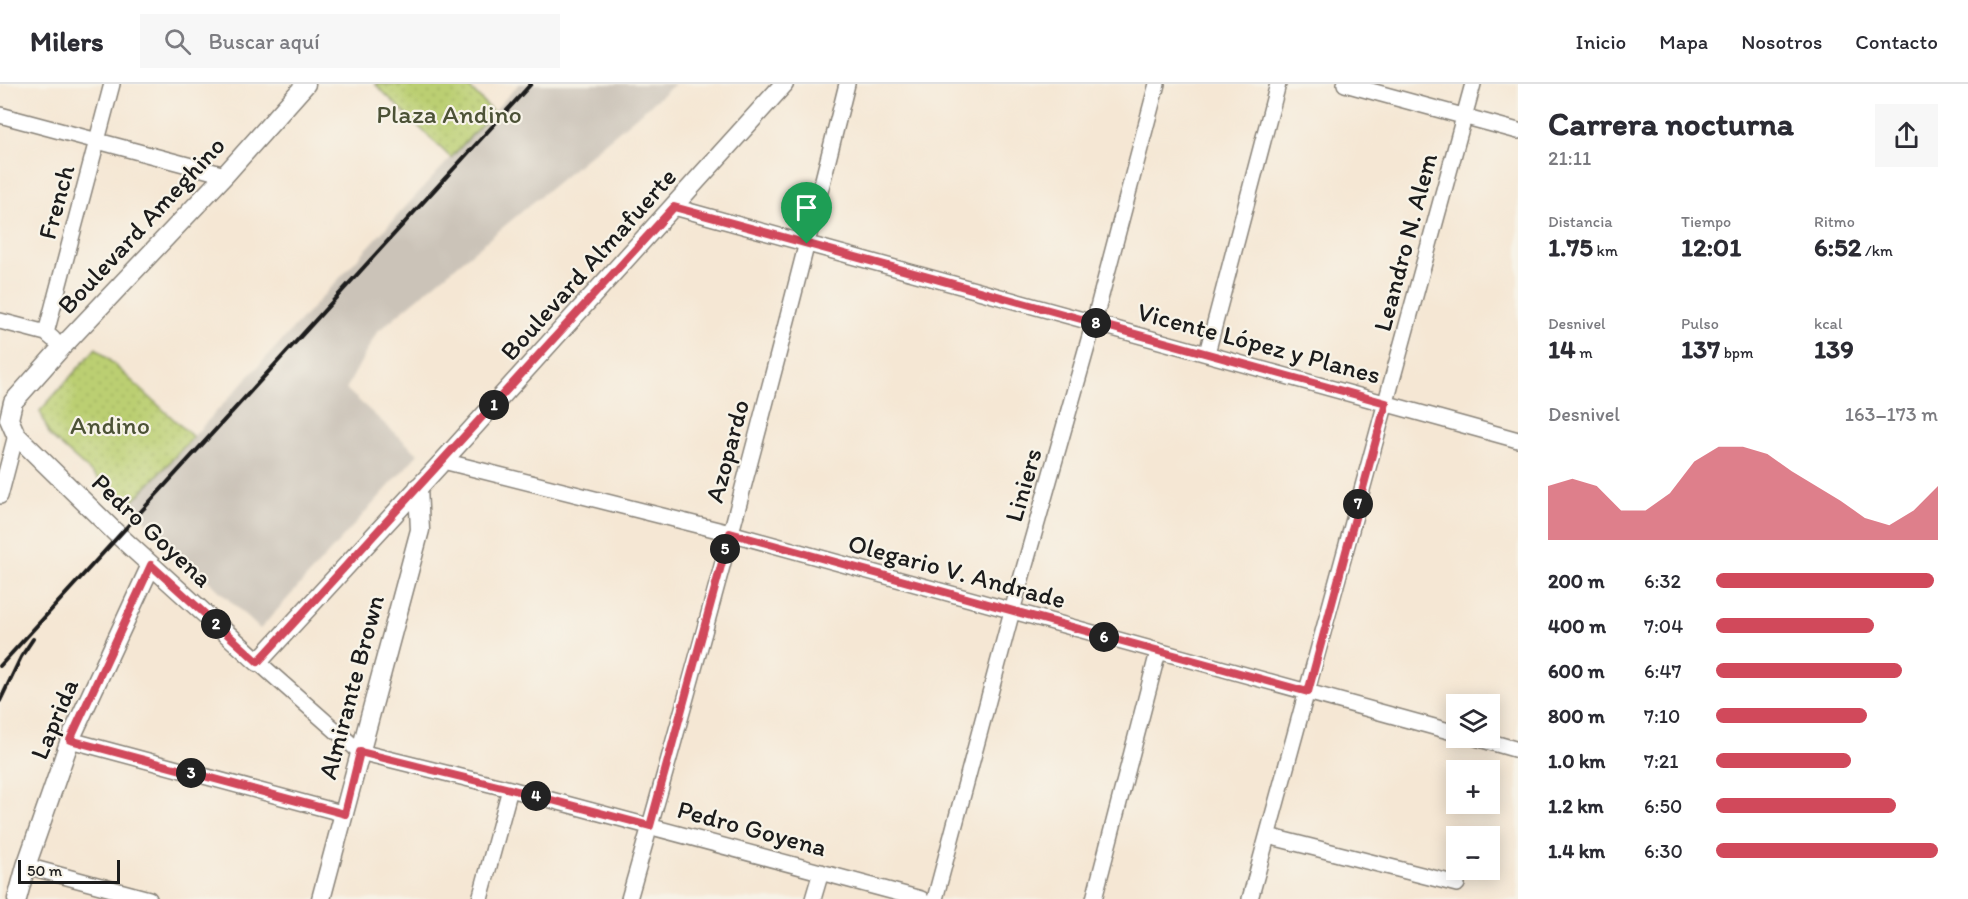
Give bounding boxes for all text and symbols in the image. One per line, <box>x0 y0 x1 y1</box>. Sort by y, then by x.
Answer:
search box <box>140 14 560 68</box>
text: Milers <box>30 24 104 58</box>
icon: search <box>161 25 194 58</box>
text: Buscar aquí <box>209 28 320 55</box>
text: Inicio <box>1576 29 1626 54</box>
text: Mapa <box>1659 29 1708 54</box>
text: Nosotros <box>1741 29 1822 54</box>
text: Contacto <box>1855 29 1938 54</box>
park label: Plaza Andino <box>376 98 522 130</box>
text: Carrera nocturna <box>1548 104 1794 143</box>
button: share <box>1875 104 1938 167</box>
street label: Boulevard Ameghino <box>50 129 232 321</box>
text: 21:11 <box>1548 146 1591 170</box>
street label: Leandro N. Alem <box>1366 149 1444 335</box>
street label: French <box>31 161 81 243</box>
street label: Boulevard Almafuerte <box>493 161 683 367</box>
pin <box>781 182 832 244</box>
icon: arrive <box>790 191 823 224</box>
text: Distancia <box>1548 212 1613 231</box>
text: Tiempo <box>1681 212 1731 231</box>
text: Ritmo <box>1814 212 1855 231</box>
text: 1.75 <box>1548 231 1593 263</box>
text: 12:01 <box>1681 231 1741 263</box>
text: 6:52 <box>1814 231 1861 263</box>
text: km <box>1593 241 1618 260</box>
text: /km <box>1861 241 1893 260</box>
street label: Vicente López y Planes <box>1134 295 1384 391</box>
pin: 8 <box>1081 308 1111 338</box>
text: 8 <box>1092 313 1100 332</box>
text: Desnivel <box>1548 314 1606 333</box>
text: Pulso <box>1681 314 1719 333</box>
text: kcal <box>1814 314 1842 333</box>
text: 14 <box>1548 333 1576 365</box>
text: 137 <box>1681 333 1720 365</box>
text: 139 <box>1814 333 1854 365</box>
text: m <box>1576 343 1593 362</box>
text: bpm <box>1720 343 1753 362</box>
pin: 1 <box>479 390 509 420</box>
text: 1 <box>490 395 498 414</box>
street label: Azopardo <box>698 396 756 506</box>
text: Desnivel <box>1548 402 1620 426</box>
text: 163–173 m <box>1845 402 1938 426</box>
park label: Andino <box>70 409 150 441</box>
street label: Liniers <box>997 444 1049 526</box>
street label: Pedro Goyena <box>85 466 219 594</box>
pin: 7 <box>1343 489 1373 519</box>
text: 7 <box>1354 494 1362 513</box>
street label: Olegario V. Andrade <box>845 527 1069 615</box>
pin: 5 <box>710 534 740 564</box>
text: 5 <box>721 539 729 558</box>
text: 200 m <box>1548 569 1604 593</box>
text: 6:32 <box>1644 569 1681 593</box>
street label: Almirante Brown <box>311 591 391 783</box>
pin: 2 <box>201 609 231 639</box>
text: 2 <box>212 614 220 633</box>
text: 400 m <box>1548 614 1606 638</box>
text: 7:04 <box>1644 614 1683 638</box>
pin: 6 <box>1089 622 1119 652</box>
text: 6 <box>1100 627 1108 646</box>
text: 600 m <box>1548 659 1605 683</box>
text: 6:47 <box>1644 659 1681 683</box>
street label: Laprida <box>23 673 85 764</box>
map controls <box>1446 694 1500 880</box>
button: layers <box>1446 694 1500 748</box>
text: 800 m <box>1548 704 1605 728</box>
text: 7:10 <box>1644 704 1680 728</box>
text: 1.0 km <box>1548 749 1605 773</box>
text: 7:21 <box>1644 749 1679 773</box>
pin: 3 <box>176 758 206 788</box>
button: + <box>1446 760 1500 814</box>
text: 3 <box>187 763 195 782</box>
pin: 4 <box>521 781 551 811</box>
text: 4 <box>531 786 541 805</box>
street label: Pedro Goyena <box>674 793 830 863</box>
text: 1.2 km <box>1548 794 1604 818</box>
text: 6:50 <box>1644 794 1682 818</box>
button: − <box>1446 826 1500 880</box>
text: 1.4 km <box>1548 839 1605 863</box>
text: 6:30 <box>1644 839 1683 863</box>
scale bar <box>18 857 120 884</box>
text: 50 m <box>27 861 62 880</box>

